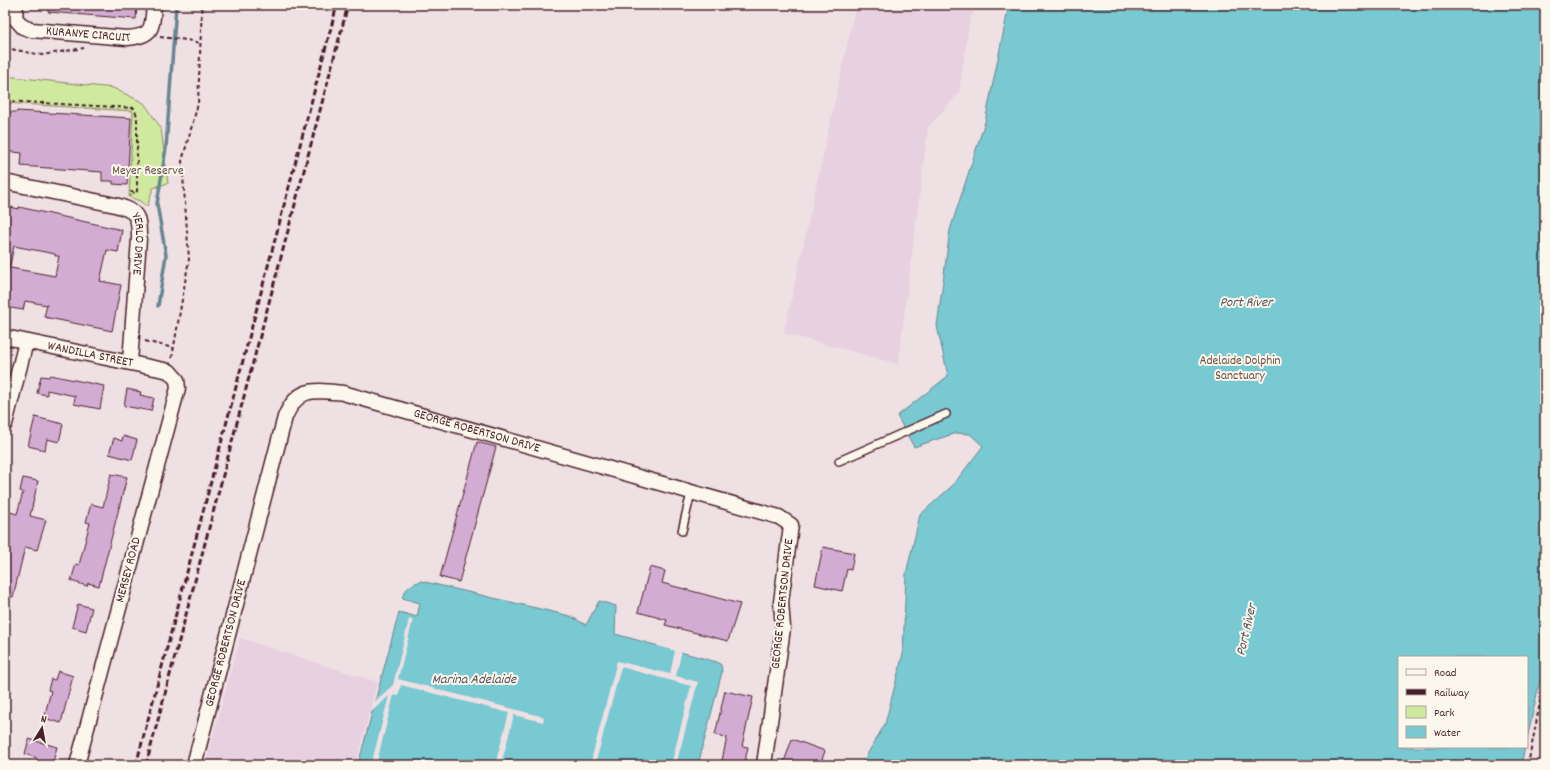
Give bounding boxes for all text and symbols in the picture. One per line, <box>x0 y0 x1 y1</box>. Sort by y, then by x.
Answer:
street label: KURANYE CIRCUIT <box>45 22 131 48</box>
park label: Meyer Reserve <box>112 162 184 181</box>
street label: YERLO DRIVE <box>126 209 149 276</box>
water label: Port River <box>1220 293 1274 313</box>
street label: WANDILLA STREET <box>46 337 135 373</box>
park label: Adelaide Dolphin Sanctuary <box>1199 352 1281 386</box>
street label: GEORGE ROBERTSON DRIVE <box>411 404 543 458</box>
street label: MERSEY ROAD <box>111 535 147 605</box>
street label: GEORGE ROBERTSON DRIVE <box>767 538 799 670</box>
street label: GEORGE ROBERTSON DRIVE <box>200 577 252 709</box>
water label: Port River <box>1231 600 1263 658</box>
legend <box>1398 656 1528 748</box>
text: Road <box>1434 665 1456 682</box>
water label: Marina Adelaide <box>432 670 517 690</box>
text: Railway <box>1434 685 1470 702</box>
text: Park <box>1434 705 1455 722</box>
north arrow <box>22 708 62 748</box>
text: N <box>39 712 48 729</box>
text: Water <box>1434 725 1461 742</box>

